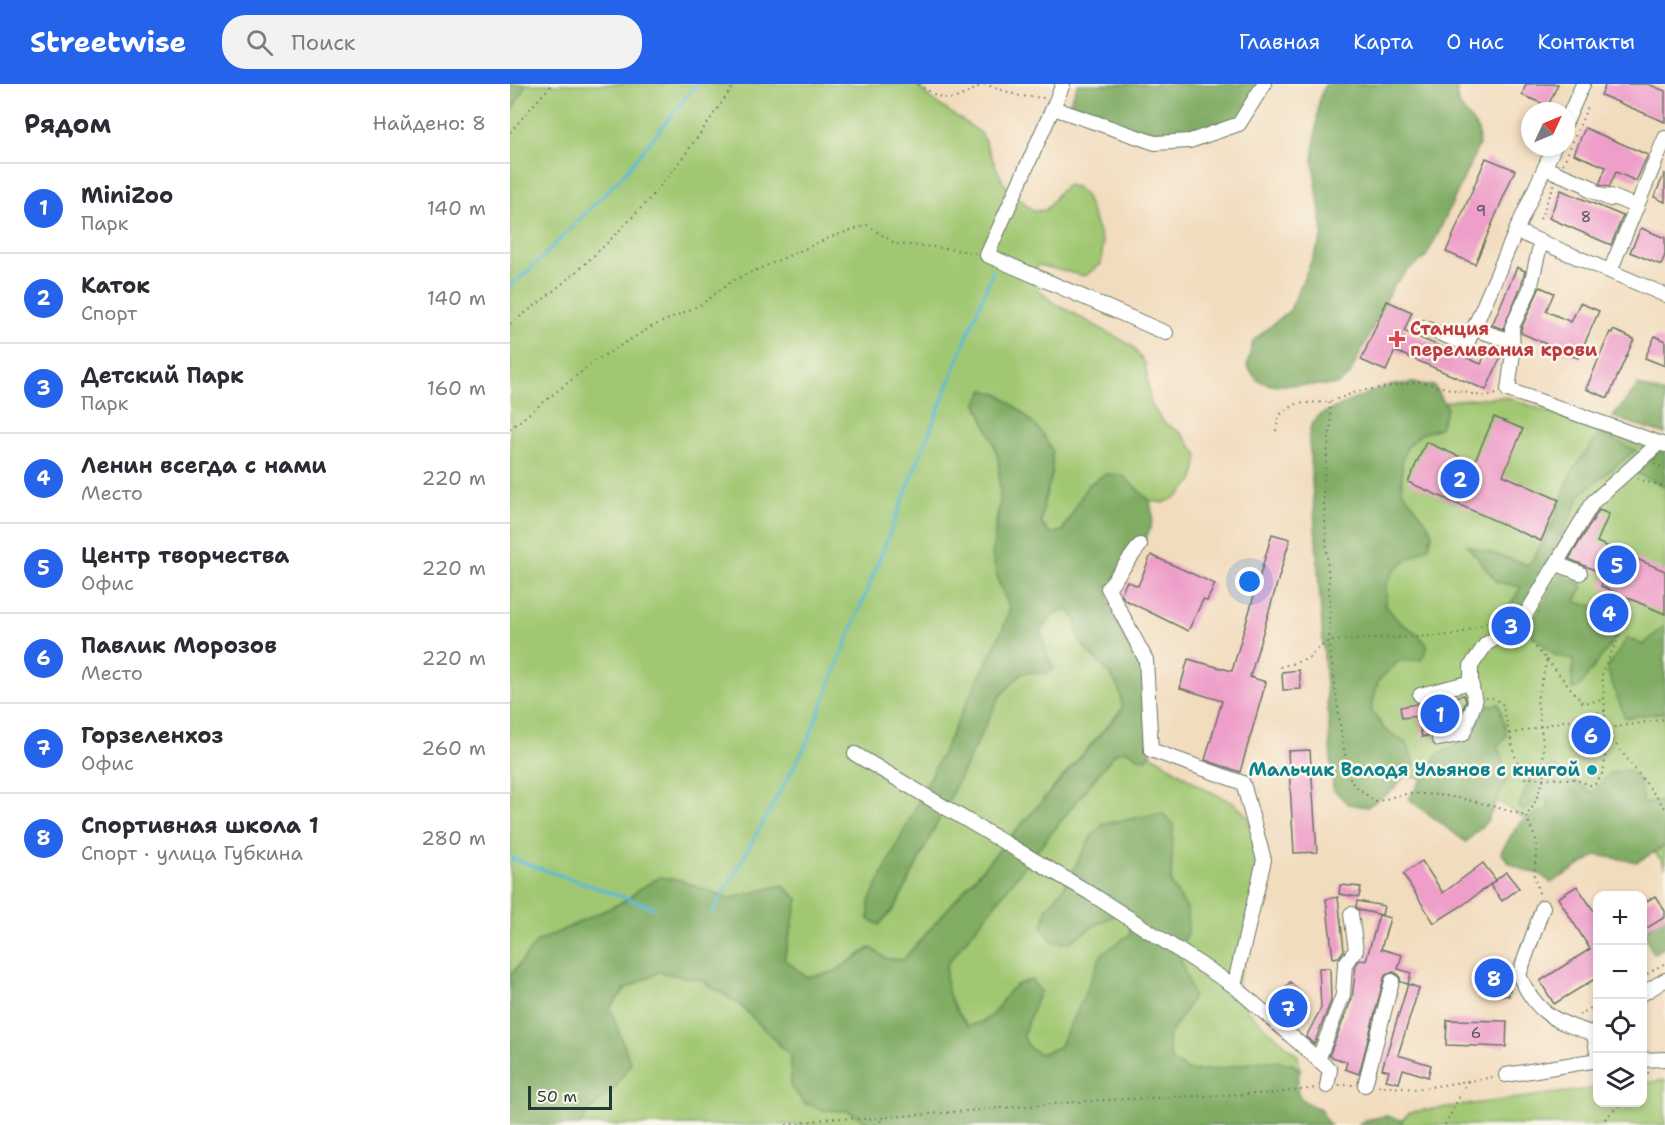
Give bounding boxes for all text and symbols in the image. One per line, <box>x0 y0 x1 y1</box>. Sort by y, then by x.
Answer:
search box <box>222 15 642 69</box>
text: Streetwise <box>30 23 186 61</box>
icon: search <box>243 26 276 59</box>
text: Поиск <box>291 28 356 57</box>
text: Главная <box>1239 28 1320 56</box>
text: Карта <box>1353 28 1413 56</box>
text: О нас <box>1446 28 1504 56</box>
text: Контакты <box>1537 28 1635 56</box>
north arrow <box>1521 102 1575 156</box>
text: Рядом <box>24 106 111 141</box>
text: Найдено: 8 <box>373 110 486 136</box>
text: MiniZoo <box>81 181 173 210</box>
text: 1 <box>39 195 48 221</box>
text: 140 m <box>427 195 486 221</box>
house number: 9 <box>1476 201 1486 221</box>
house number: 8 <box>1581 207 1591 227</box>
text: Парк <box>81 210 128 236</box>
text: Каток <box>81 271 150 300</box>
text: 2 <box>37 285 51 311</box>
text: 140 m <box>427 285 486 311</box>
text: Спорт <box>81 300 137 326</box>
place label: Станция переливания крови <box>1410 317 1598 362</box>
marker: Станция переливания крови <box>1388 330 1406 348</box>
text: Детский Парк <box>81 361 244 390</box>
text: 3 <box>37 375 51 401</box>
text: 160 m <box>427 375 486 401</box>
text: Парк <box>81 390 128 416</box>
text: Ленин всегда с нами <box>81 451 327 480</box>
pin: 2 <box>1440 456 1480 502</box>
text: 4 <box>37 465 51 491</box>
text: 220 m <box>422 465 486 491</box>
text: Место <box>81 480 143 506</box>
text: Центр творчества <box>81 541 289 570</box>
pin: 5 <box>1598 542 1636 588</box>
text: 5 <box>37 555 50 581</box>
text: 220 m <box>422 555 486 581</box>
your location <box>1235 567 1264 596</box>
text: Офис <box>81 570 134 596</box>
pin: 4 <box>1590 590 1628 636</box>
pin: 3 <box>1492 604 1530 648</box>
text: Павлик Морозов <box>81 631 277 660</box>
text: 6 <box>37 645 51 671</box>
text: 220 m <box>422 645 486 671</box>
text: Место <box>81 660 143 686</box>
pin: 1 <box>1420 692 1460 736</box>
pin: 6 <box>1572 712 1610 758</box>
text: Горзеленхоз <box>81 721 223 750</box>
text: 7 <box>37 735 51 761</box>
text: 260 m <box>421 735 486 761</box>
text: Офис <box>81 750 134 776</box>
place label: Мальчик Володя Ульянов с книгой <box>1248 758 1581 782</box>
marker: Мальчик Володя Ульянов с книгой <box>1585 763 1599 777</box>
text: Спортивная школа 1 <box>81 811 319 840</box>
text: 8 <box>37 825 51 851</box>
text: 280 m <box>421 825 486 851</box>
text: Спорт · улица Губкина <box>81 840 303 866</box>
map controls <box>1593 891 1647 1107</box>
button: + <box>1593 891 1647 945</box>
button: − <box>1593 945 1647 999</box>
pin: 8 <box>1474 956 1514 1000</box>
pin: 7 <box>1268 986 1308 1030</box>
button: locate <box>1593 999 1647 1053</box>
house number: 6 <box>1471 1023 1481 1043</box>
button: layers <box>1593 1053 1647 1107</box>
scale bar <box>528 1083 612 1110</box>
text: 50 m <box>537 1086 577 1107</box>

